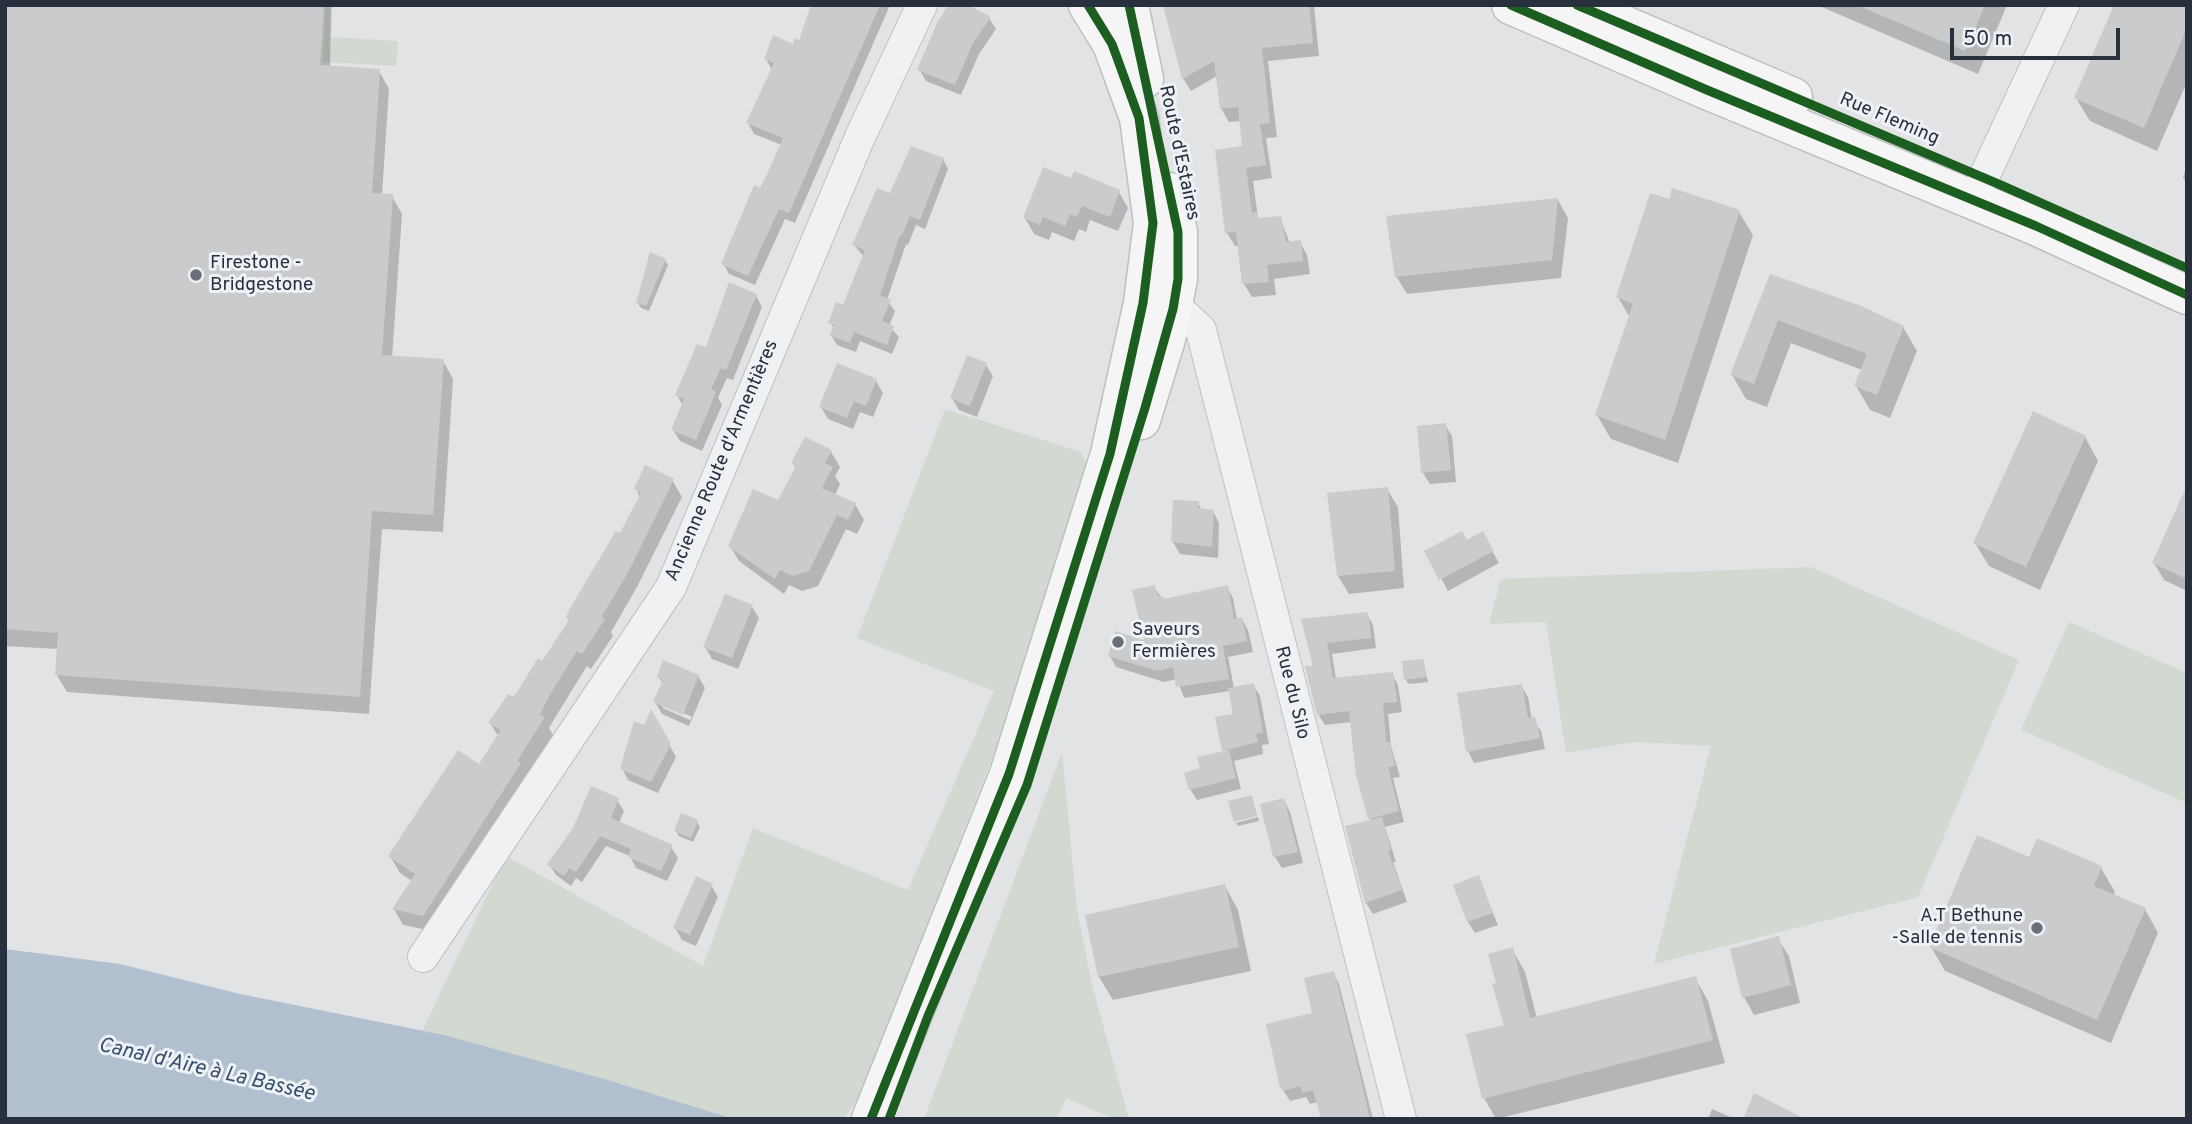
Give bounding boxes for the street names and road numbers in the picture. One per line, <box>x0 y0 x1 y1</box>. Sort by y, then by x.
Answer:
street label: Route d'Estaires <box>1153 83 1203 223</box>
street label: Rue Fleming <box>1836 89 1942 151</box>
street label: Ancienne Route d'Armentières <box>662 337 784 585</box>
street label: Rue du Silo <box>1268 644 1314 742</box>

